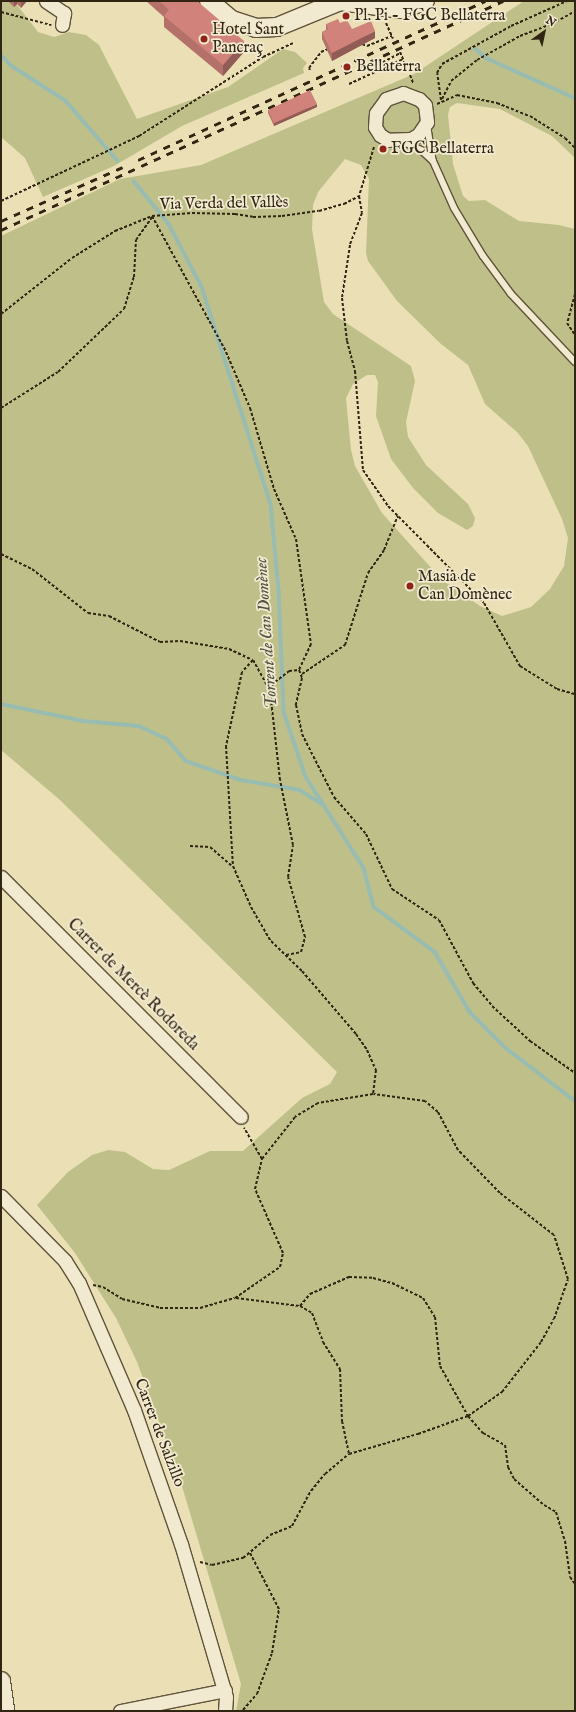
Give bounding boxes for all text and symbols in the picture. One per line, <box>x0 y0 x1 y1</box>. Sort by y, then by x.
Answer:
place label: Pl. Pi - FGC Bellaterra <box>354 6 505 26</box>
marker: Pl. Pi - FGC Bellaterra <box>341 11 351 21</box>
north arrow <box>524 12 564 52</box>
text: N <box>543 13 558 30</box>
place label: Hotel Sant Pancraç <box>212 20 284 58</box>
marker: Hotel Sant Pancraç <box>199 34 209 44</box>
place label: Bellaterra <box>356 57 421 77</box>
marker: Bellaterra <box>341 61 353 73</box>
place label: FGC Bellaterra <box>391 139 494 159</box>
marker: FGC Bellaterra <box>378 144 388 154</box>
street label: Via Verda del Vallès <box>159 193 289 215</box>
water label: Torrent de Can Domènec <box>252 557 282 709</box>
place label: Masia de Can Domènec <box>418 567 512 605</box>
marker: Masia de Can Domènec <box>405 581 415 591</box>
street label: Carrer de Mercè Rodoreda <box>63 915 203 1055</box>
street label: Carrer de Salzillo <box>129 1376 189 1490</box>

